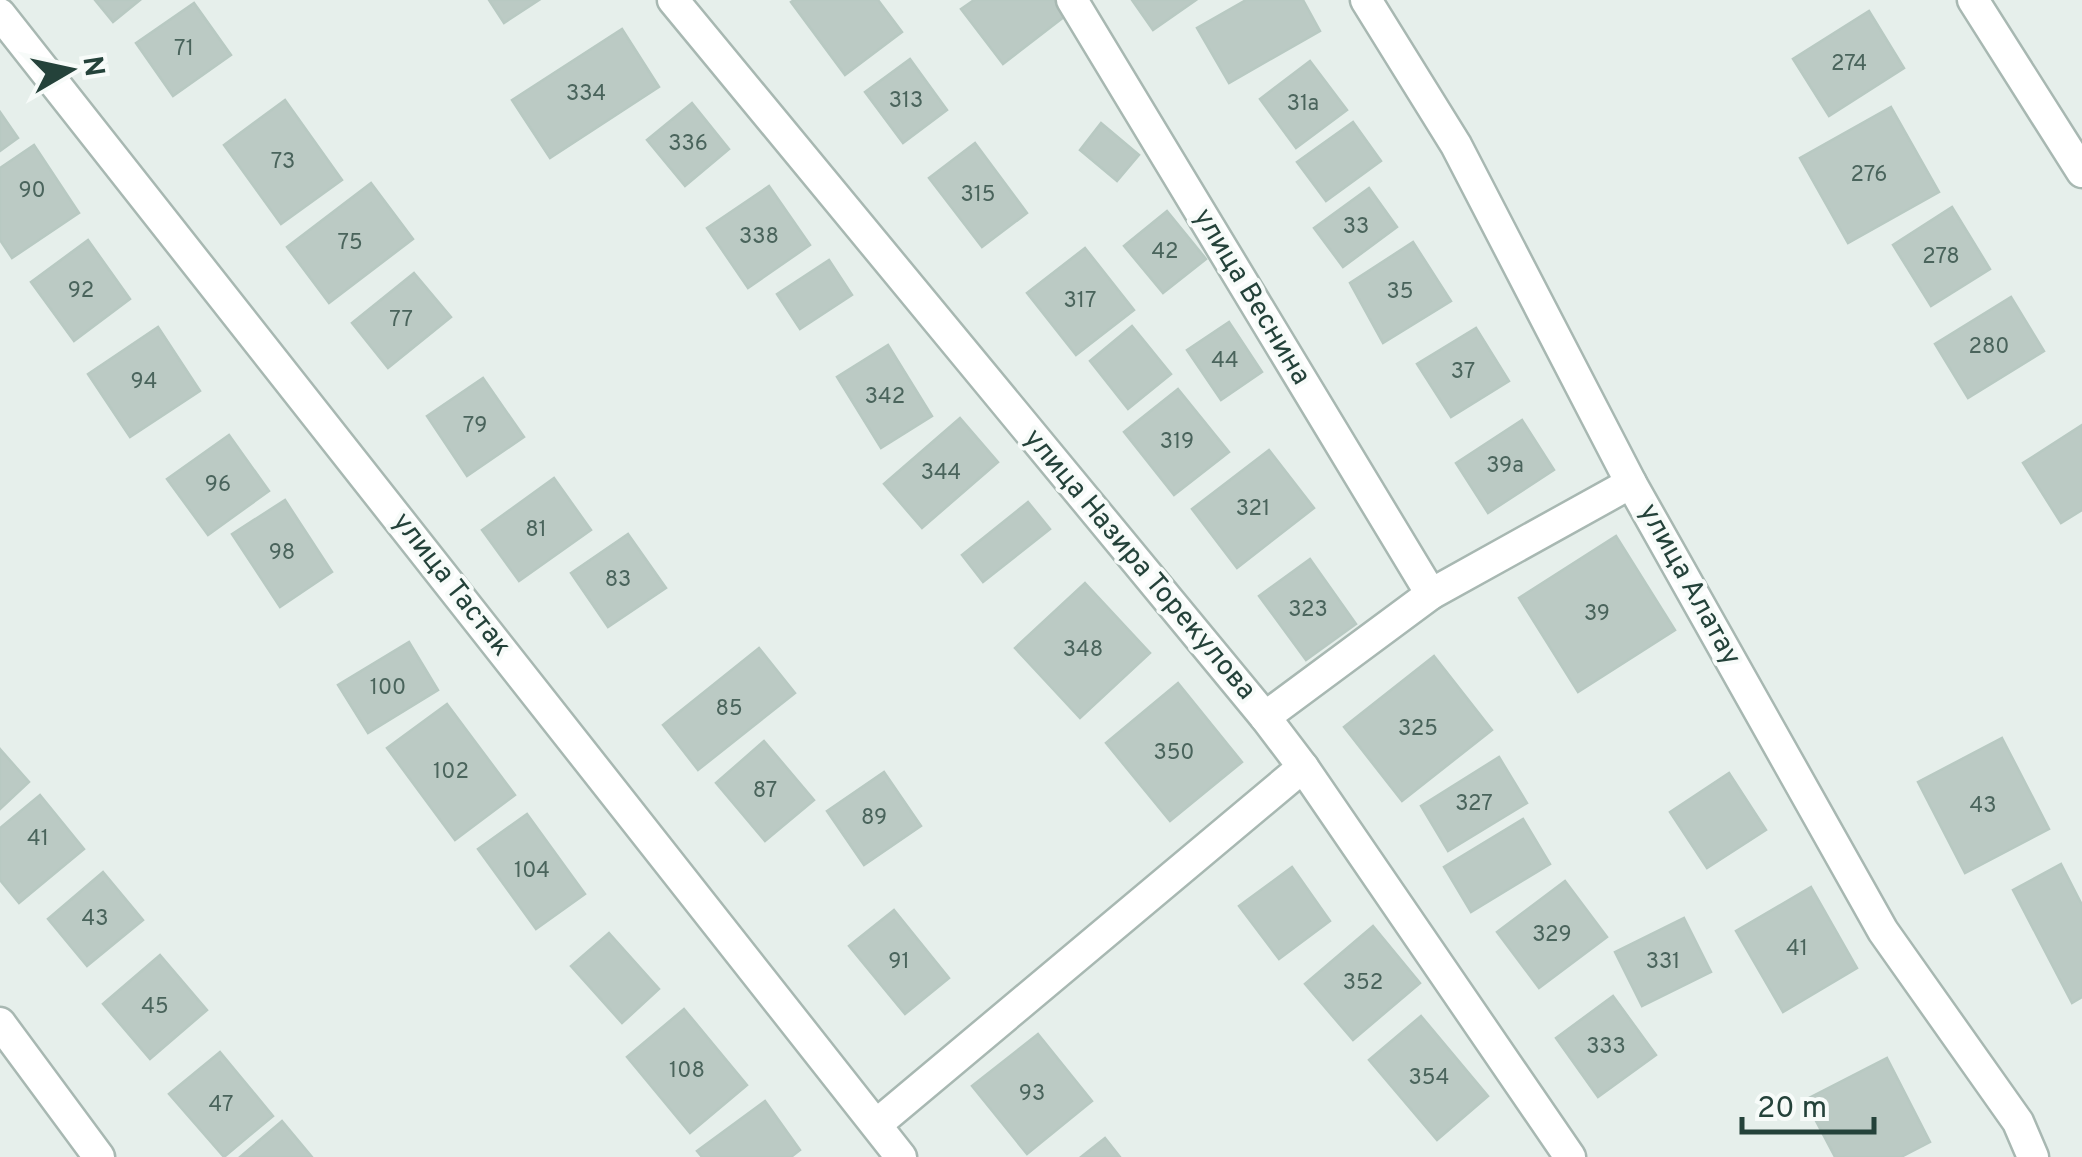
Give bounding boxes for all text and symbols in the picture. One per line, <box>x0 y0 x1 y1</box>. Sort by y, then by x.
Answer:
north arrow <box>20 20 120 120</box>
house number: 71 <box>174 36 194 63</box>
house number: 274 <box>1831 51 1867 78</box>
text: N <box>72 54 111 79</box>
house number: 334 <box>566 81 606 108</box>
house number: 313 <box>889 88 923 115</box>
house number: 31а <box>1287 91 1319 118</box>
house number: 336 <box>668 131 708 158</box>
house number: 73 <box>271 149 295 176</box>
house number: 276 <box>1851 162 1887 189</box>
house number: 90 <box>18 178 46 205</box>
house number: 315 <box>960 182 996 209</box>
street label: улица Веснина <box>1184 202 1318 392</box>
house number: 33 <box>1343 214 1369 241</box>
house number: 338 <box>739 224 779 251</box>
house number: 75 <box>337 230 363 257</box>
house number: 42 <box>1151 239 1179 266</box>
house number: 278 <box>1922 244 1960 271</box>
house number: 92 <box>68 278 94 305</box>
house number: 35 <box>1387 279 1413 306</box>
house number: 317 <box>1064 288 1096 315</box>
house number: 77 <box>389 307 413 334</box>
house number: 280 <box>1969 334 2009 361</box>
house number: 44 <box>1211 348 1239 375</box>
house number: 37 <box>1451 359 1475 386</box>
house number: 94 <box>131 369 157 396</box>
house number: 342 <box>865 384 905 411</box>
house number: 79 <box>463 413 487 440</box>
street label: улица Назира Торекулова <box>1015 422 1263 708</box>
house number: 319 <box>1160 429 1194 456</box>
house number: 39а <box>1486 453 1524 480</box>
house number: 344 <box>921 460 961 487</box>
house number: 96 <box>205 472 231 499</box>
house number: 321 <box>1236 496 1270 523</box>
street label: улица Алатау <box>1630 498 1748 672</box>
street label: улица Тастак <box>383 506 519 664</box>
house number: 81 <box>525 517 547 544</box>
house number: 98 <box>269 540 295 567</box>
house number: 83 <box>605 567 631 594</box>
house number: 323 <box>1288 597 1328 624</box>
house number: 39 <box>1584 601 1610 628</box>
house number: 348 <box>1063 637 1103 664</box>
house number: 100 <box>370 675 406 702</box>
house number: 85 <box>715 696 743 723</box>
house number: 325 <box>1398 716 1438 743</box>
house number: 350 <box>1154 740 1195 767</box>
house number: 102 <box>433 759 469 786</box>
house number: 87 <box>753 778 777 805</box>
house number: 327 <box>1455 791 1493 818</box>
house number: 43 <box>1970 793 1996 820</box>
house number: 89 <box>861 805 887 832</box>
house number: 41 <box>27 826 49 853</box>
house number: 104 <box>514 858 550 885</box>
house number: 43 <box>82 906 108 933</box>
house number: 329 <box>1532 922 1572 949</box>
house number: 41 <box>1786 936 1808 963</box>
house number: 91 <box>888 949 910 976</box>
house number: 331 <box>1646 949 1680 976</box>
house number: 352 <box>1343 970 1383 997</box>
house number: 45 <box>141 994 169 1021</box>
house number: 333 <box>1586 1034 1626 1061</box>
house number: 108 <box>669 1058 705 1085</box>
house number: 354 <box>1408 1065 1450 1092</box>
scale bar <box>1742 1072 1874 1134</box>
house number: 93 <box>1019 1081 1045 1108</box>
text: 20 m <box>1757 1091 1827 1128</box>
house number: 47 <box>209 1092 233 1119</box>

